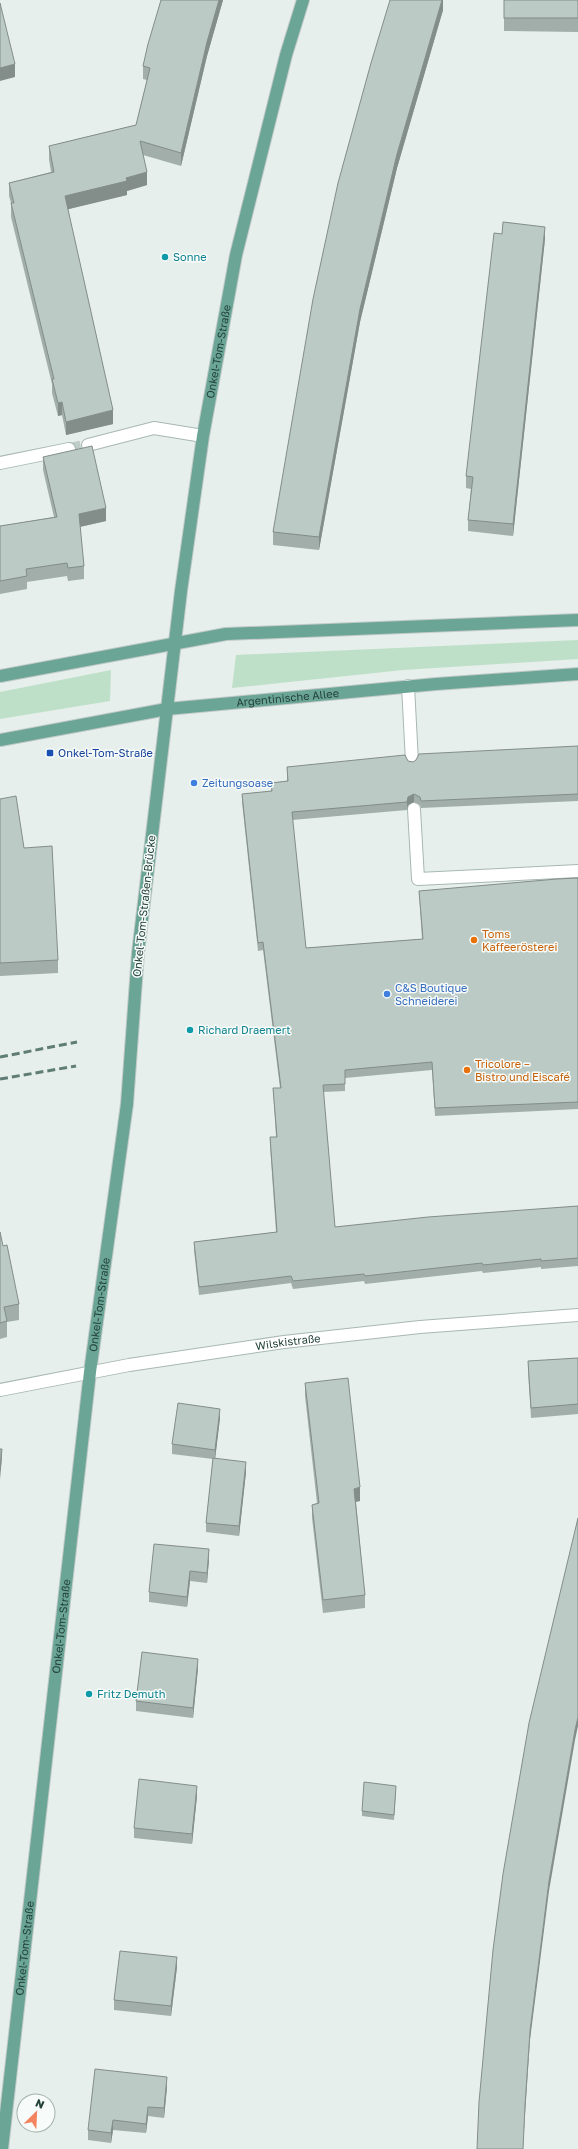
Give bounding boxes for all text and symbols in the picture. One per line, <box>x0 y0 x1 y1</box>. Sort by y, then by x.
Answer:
place label: Sonne <box>173 250 207 263</box>
marker: Sonne <box>160 252 170 262</box>
street label: Onkel-Tom-Straße <box>203 303 233 399</box>
street label: Argentinische Allee <box>236 686 340 709</box>
place label: Onkel-Tom-Straße <box>58 746 153 759</box>
marker: Onkel-Tom-Straße <box>45 748 55 758</box>
place label: Zeitungsoase <box>202 776 273 789</box>
marker: Zeitungsoase <box>189 778 199 788</box>
street label: Onkel-Tom-Straßen-Brücke <box>130 834 157 978</box>
place label: Toms Kaffeerösterei <box>482 927 557 953</box>
marker: Toms Kaffeerösterei <box>469 935 479 945</box>
place label: C&S Boutique Schneiderei <box>395 981 467 1007</box>
marker: C&S Boutique Schneiderei <box>382 989 392 999</box>
place label: Richard Draemert <box>198 1023 291 1036</box>
marker: Richard Draemert <box>185 1025 195 1035</box>
place label: Tricolore – Bistro und Eiscafé <box>475 1057 570 1083</box>
marker: Tricolore – Bistro und Eiscafé <box>462 1065 472 1075</box>
street label: Onkel-Tom-Straße <box>86 1257 112 1353</box>
street label: Wilskistraße <box>254 1331 321 1352</box>
street label: Onkel-Tom-Straße <box>49 1578 73 1674</box>
place label: Fritz Demuth <box>97 1687 165 1700</box>
marker: Fritz Demuth <box>84 1689 94 1699</box>
street label: Onkel-Tom-Straße <box>12 1900 36 1996</box>
north arrow <box>16 2093 56 2133</box>
text: N <box>34 2096 47 2111</box>

